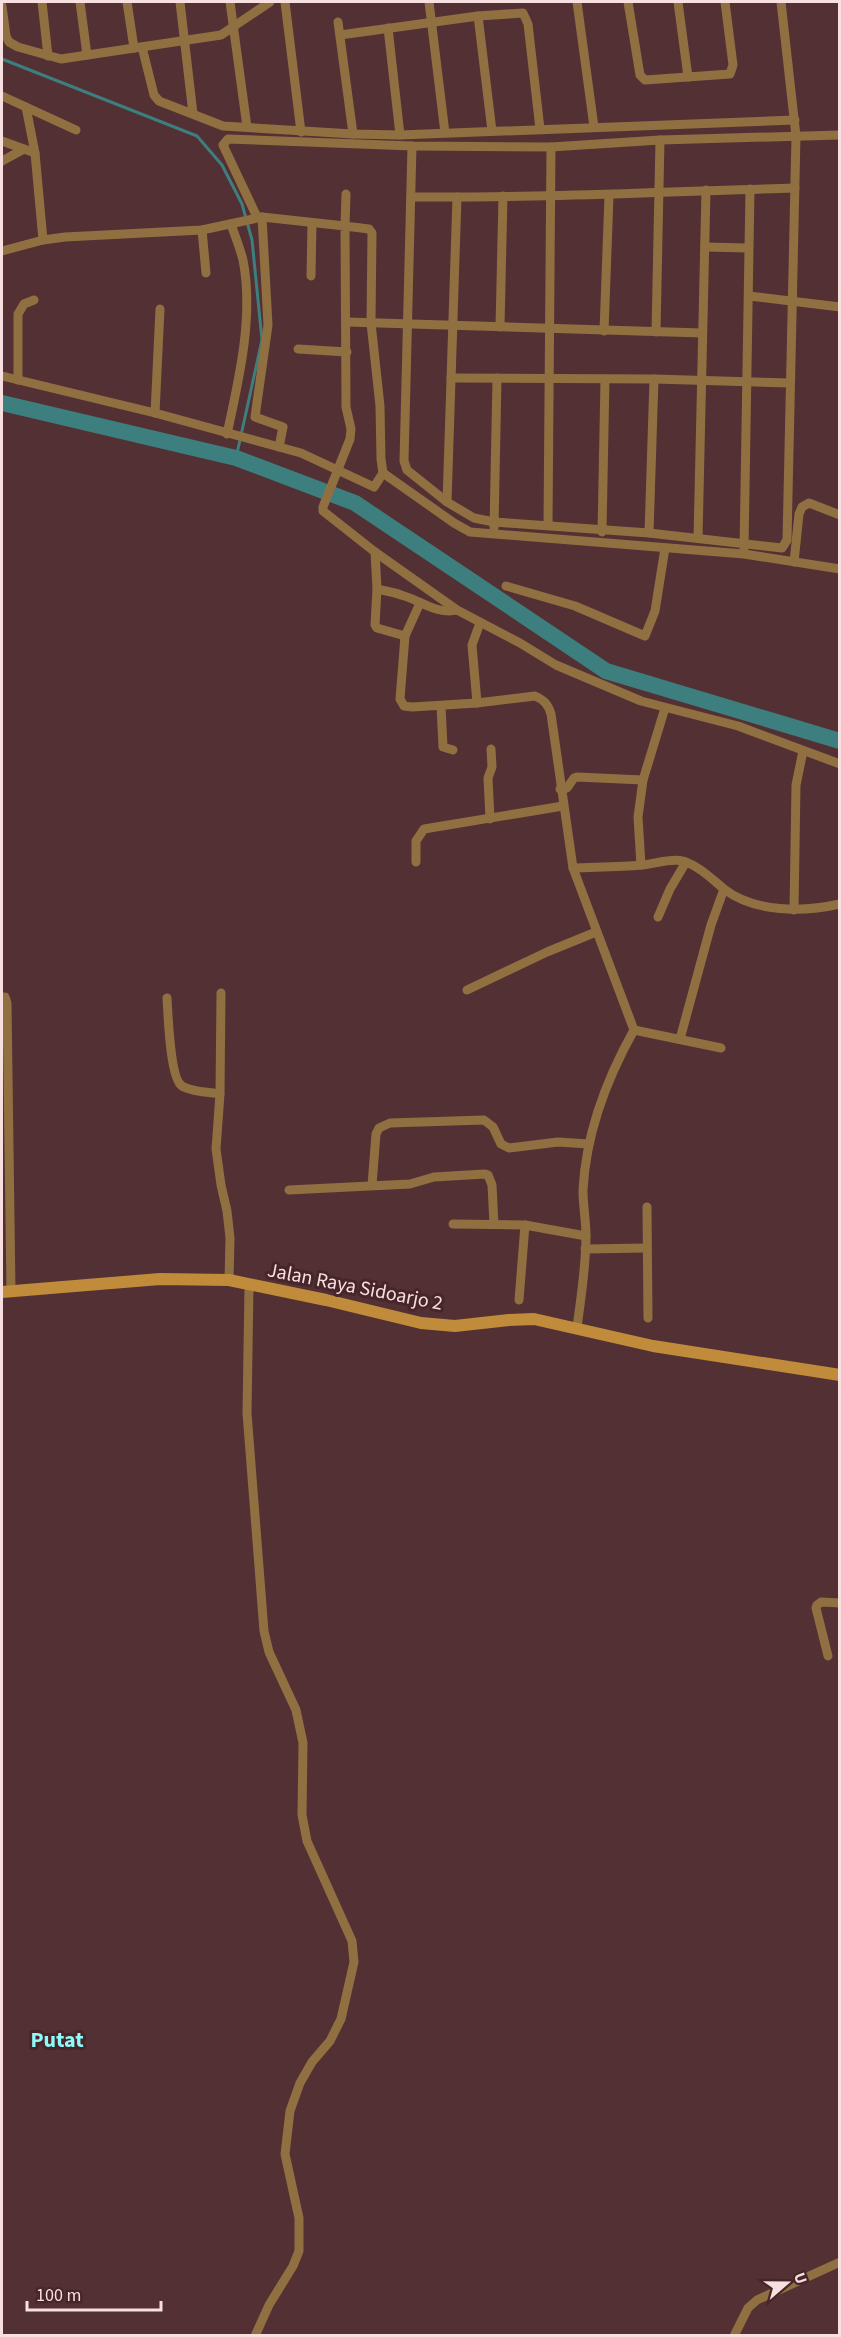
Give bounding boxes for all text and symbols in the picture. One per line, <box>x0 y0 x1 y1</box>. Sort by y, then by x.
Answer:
street label: Jalan Raya Sidoarjo 2 <box>265 1256 445 1318</box>
district label: Putat <box>30 2024 84 2056</box>
north arrow <box>757 2253 817 2313</box>
text: U <box>788 2269 812 2287</box>
scale bar <box>27 2274 160 2312</box>
text: 100 m <box>36 2283 81 2308</box>

